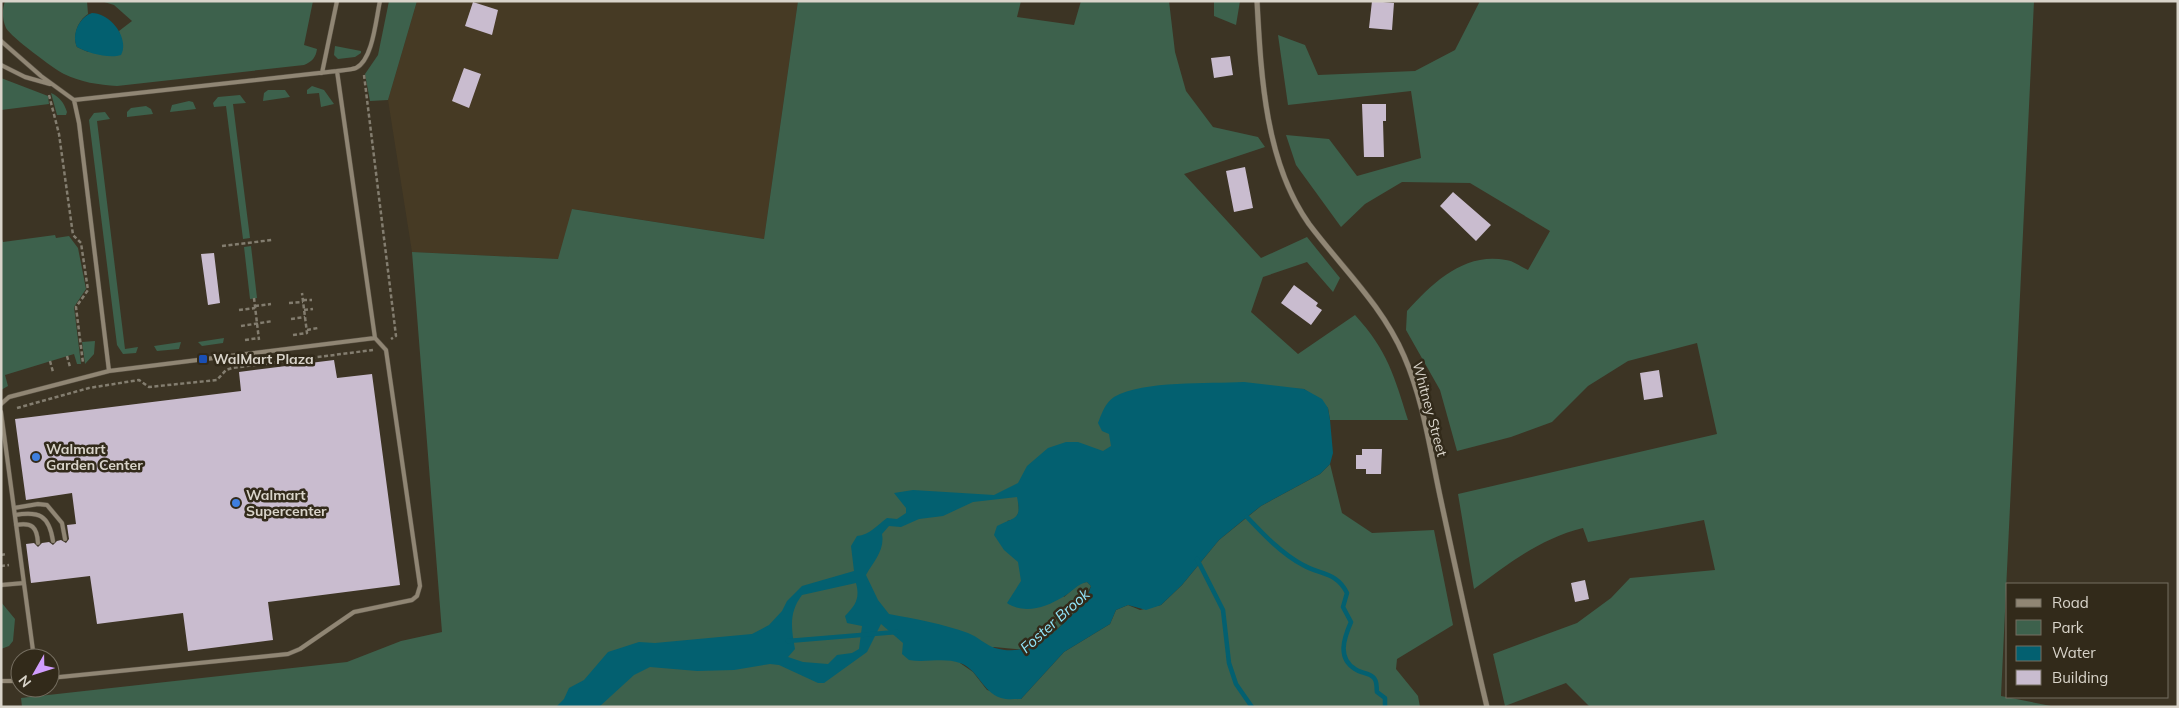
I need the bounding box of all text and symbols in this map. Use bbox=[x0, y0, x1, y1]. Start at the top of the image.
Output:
place label: WalMart Plaza bbox=[213, 350, 314, 368]
marker: WalMart Plaza bbox=[197, 353, 209, 365]
street label: Whitney Street bbox=[1409, 360, 1451, 459]
place label: Walmart Garden Center bbox=[46, 440, 143, 474]
marker: Walmart Garden Center bbox=[30, 451, 42, 463]
place label: Walmart Supercenter bbox=[246, 486, 327, 520]
marker: Walmart Supercenter bbox=[230, 497, 242, 509]
legend bbox=[2006, 583, 2169, 698]
water label: Foster Brook bbox=[1016, 584, 1094, 657]
text: Road bbox=[2052, 593, 2089, 612]
text: Park bbox=[2052, 618, 2084, 637]
text: Water bbox=[2052, 643, 2096, 662]
north arrow bbox=[10, 648, 60, 698]
text: Building bbox=[2052, 668, 2108, 687]
text: N bbox=[15, 671, 35, 691]

